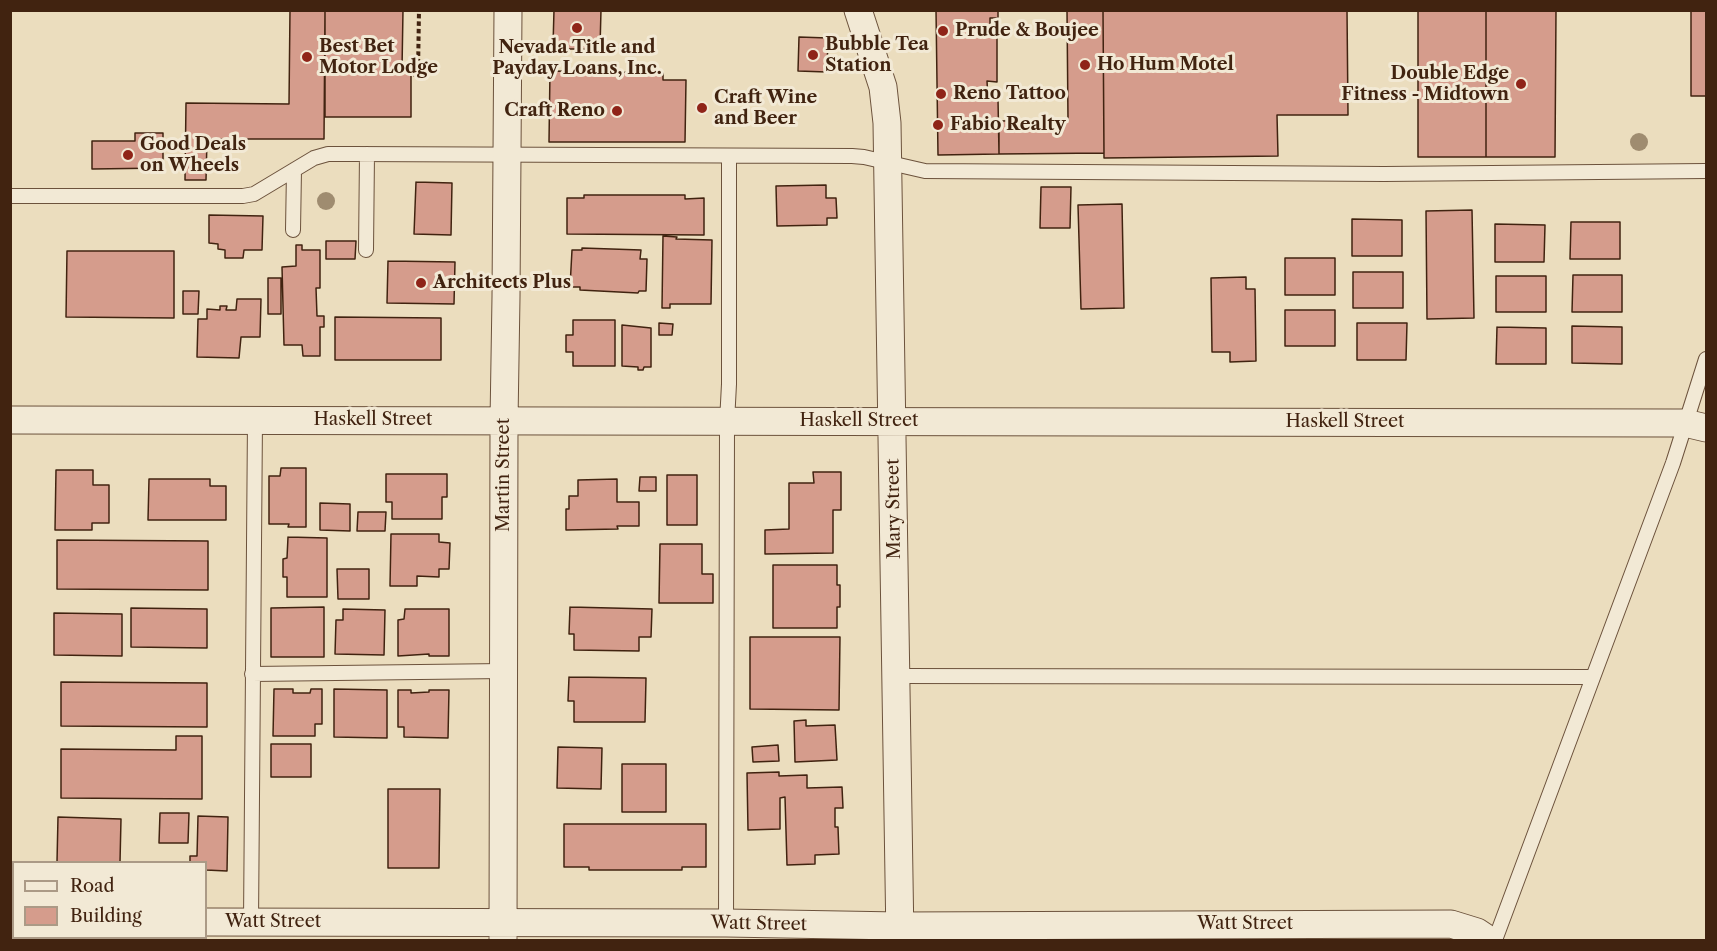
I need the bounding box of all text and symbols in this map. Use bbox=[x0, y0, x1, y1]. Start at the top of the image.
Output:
place label: Prude & Boujee bbox=[955, 20, 1099, 42]
marker: Nevada Title and Payday Loans, Inc. bbox=[570, 21, 584, 35]
marker: Prude & Boujee bbox=[936, 24, 950, 38]
place label: Bubble Tea Station bbox=[825, 34, 929, 76]
place label: Best Bet Motor Lodge bbox=[319, 36, 438, 78]
place label: Nevada Title and Payday Loans, Inc. bbox=[492, 37, 662, 80]
marker: Bubble Tea Station bbox=[806, 48, 820, 62]
marker: Best Bet Motor Lodge bbox=[300, 50, 314, 64]
place label: Ho Hum Motel bbox=[1097, 54, 1234, 76]
marker: Ho Hum Motel bbox=[1078, 58, 1092, 72]
place label: Double Edge Fitness - Midtown bbox=[1341, 63, 1509, 106]
marker: Double Edge Fitness - Midtown bbox=[1514, 77, 1528, 91]
place label: Reno Tattoo bbox=[953, 83, 1066, 105]
place label: Craft Wine and Beer bbox=[714, 87, 817, 130]
marker: Reno Tattoo bbox=[934, 87, 948, 101]
place label: Craft Reno bbox=[504, 100, 605, 122]
marker: Craft Wine and Beer bbox=[695, 101, 709, 115]
marker: Craft Reno bbox=[610, 104, 624, 118]
place label: Fabio Realty bbox=[950, 114, 1066, 136]
marker: Fabio Realty bbox=[931, 118, 945, 132]
place label: Good Deals on Wheels bbox=[140, 134, 246, 176]
marker: Good Deals on Wheels bbox=[121, 148, 135, 162]
place label: Architects Plus bbox=[433, 272, 571, 294]
marker: Architects Plus bbox=[414, 276, 428, 290]
street label: Haskell Street bbox=[314, 409, 432, 431]
street label: Haskell Street bbox=[800, 410, 918, 432]
street label: Haskell Street bbox=[1286, 411, 1404, 433]
street label: Martin Street bbox=[493, 418, 515, 532]
street label: Mary Street bbox=[882, 458, 906, 560]
legend bbox=[12, 861, 207, 939]
text: Road bbox=[70, 875, 115, 897]
text: Building bbox=[70, 905, 142, 927]
street label: Watt Street bbox=[225, 911, 321, 933]
street label: Watt Street bbox=[711, 912, 807, 936]
street label: Watt Street bbox=[1197, 913, 1293, 935]

